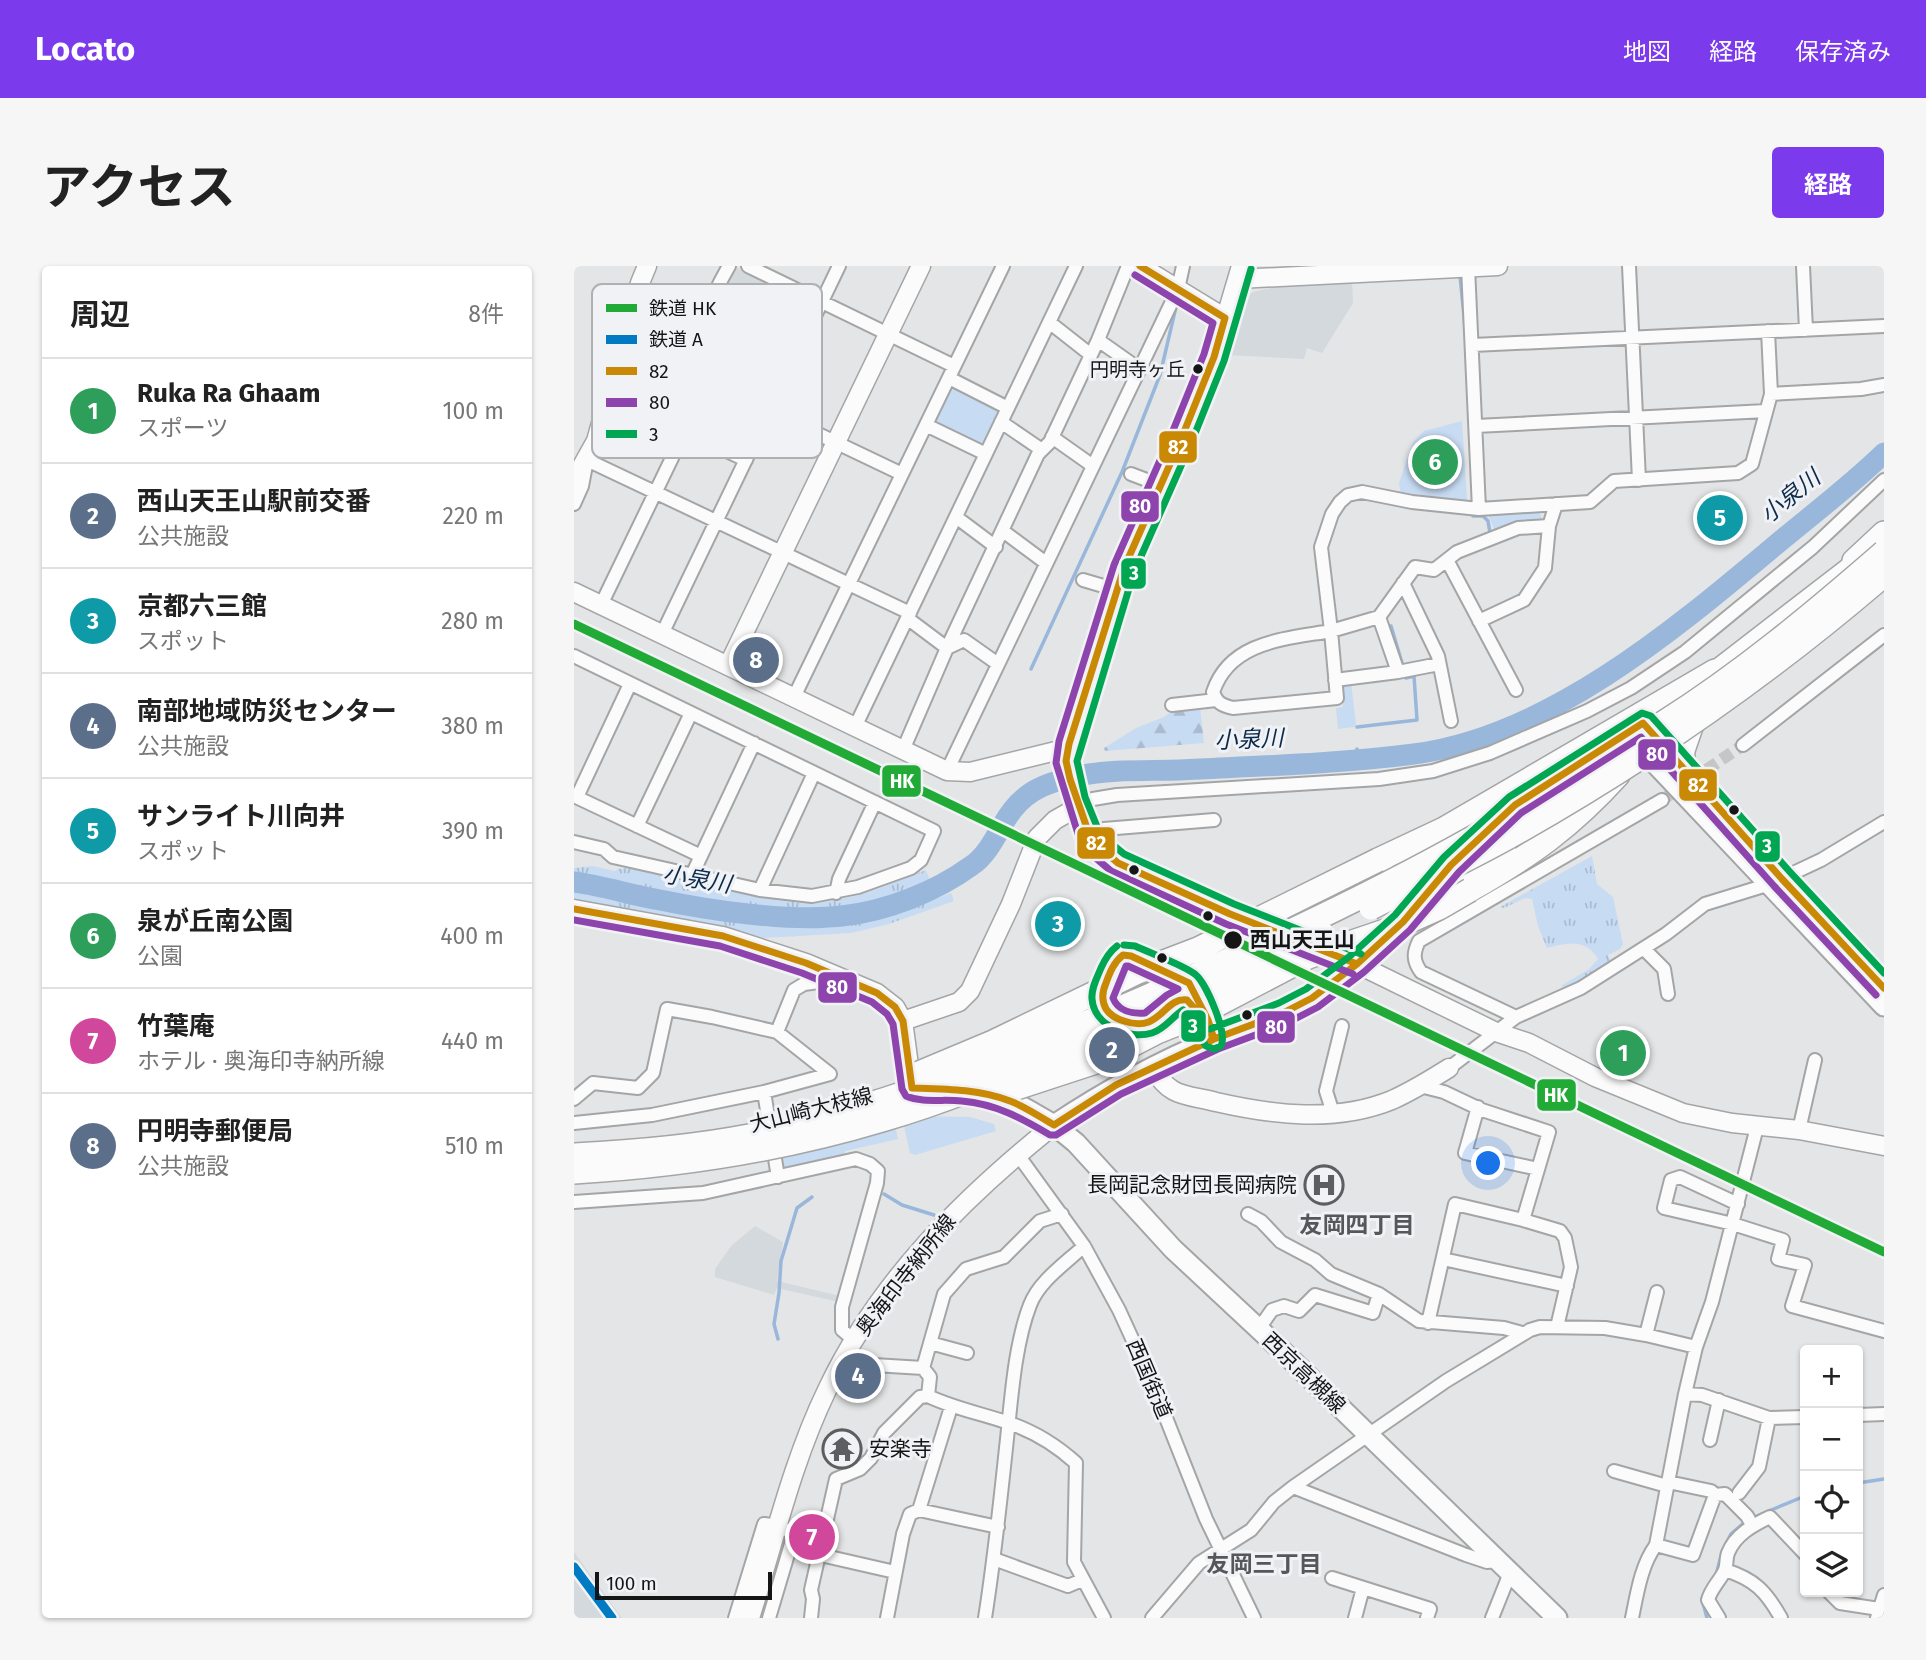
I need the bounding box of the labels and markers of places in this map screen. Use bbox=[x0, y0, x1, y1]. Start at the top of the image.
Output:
place label: 円明寺ヶ丘 bbox=[1090, 358, 1185, 381]
marker: 円明寺ヶ丘 bbox=[1191, 362, 1205, 376]
pin: 6 bbox=[1412, 436, 1458, 488]
pin: 5 bbox=[1697, 492, 1743, 544]
pin: 8 bbox=[733, 634, 779, 686]
unlabelled marker bbox=[1727, 803, 1741, 817]
unlabelled marker bbox=[1127, 863, 1141, 877]
pin: 3 bbox=[1035, 898, 1081, 950]
unlabelled marker bbox=[1201, 909, 1215, 923]
place label: 西山天王山 bbox=[1250, 927, 1355, 953]
marker: 西山天王山 bbox=[1222, 929, 1244, 951]
unlabelled marker bbox=[1155, 951, 1169, 965]
unlabelled marker bbox=[1240, 1008, 1254, 1022]
pin: 2 bbox=[1089, 1024, 1135, 1076]
pin: 1 bbox=[1600, 1027, 1646, 1079]
hospital icon: 長岡記念財団長岡病院 bbox=[1303, 1164, 1345, 1206]
place label: 長岡記念財団長岡病院 bbox=[1087, 1172, 1297, 1198]
pin: 4 bbox=[835, 1350, 881, 1402]
temple icon: 安楽寺 bbox=[821, 1428, 863, 1470]
place label: 安楽寺 bbox=[869, 1436, 932, 1462]
pin: 7 bbox=[789, 1511, 835, 1563]

